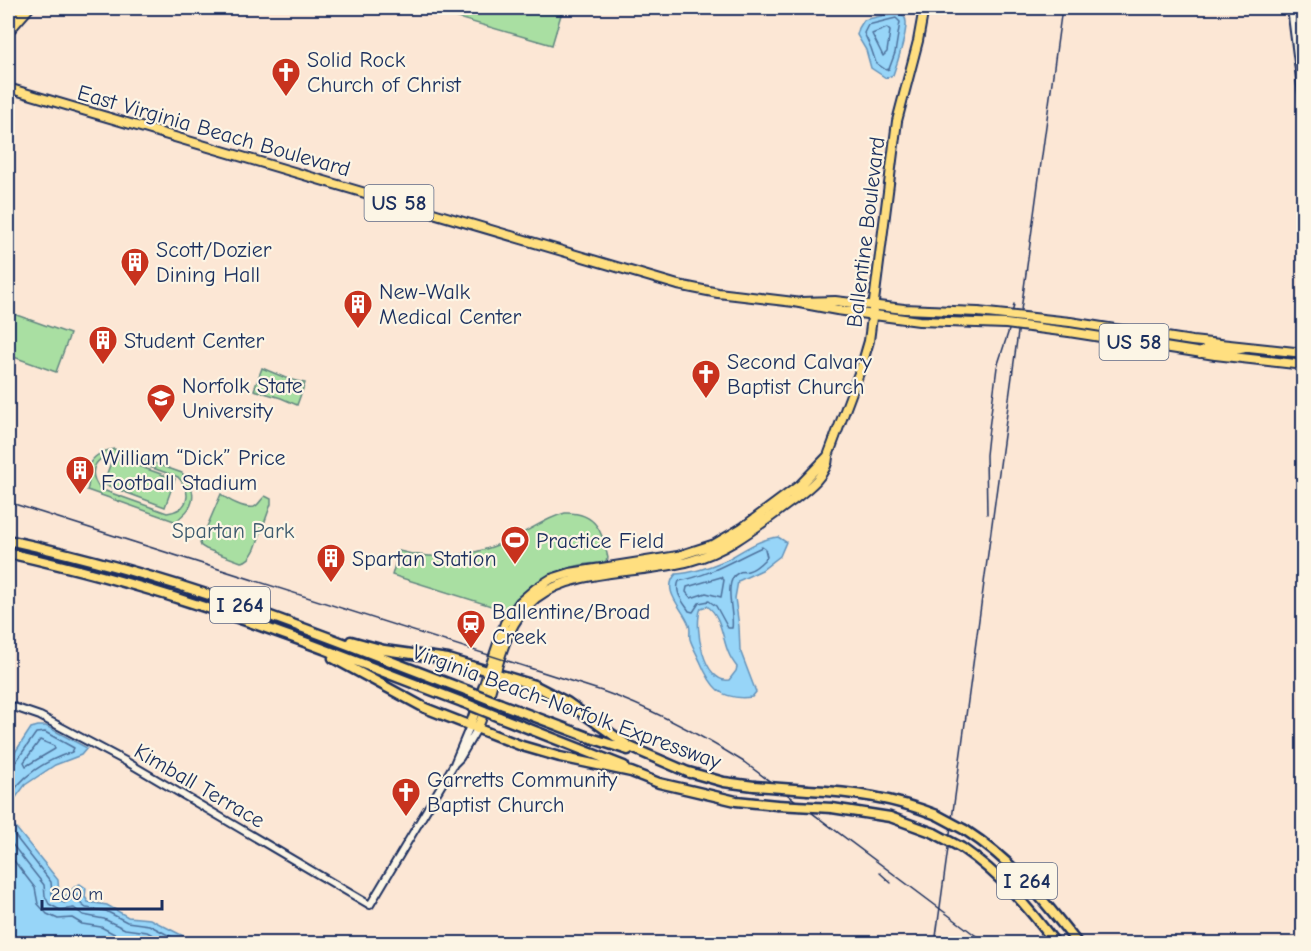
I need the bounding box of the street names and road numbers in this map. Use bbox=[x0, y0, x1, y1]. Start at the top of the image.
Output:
street label: East Virginia Beach Boulevard bbox=[74, 79, 353, 182]
street label: Ballentine Boulevard bbox=[841, 135, 891, 329]
road number: US 58 bbox=[364, 185, 434, 221]
road number: US 58 bbox=[1100, 324, 1168, 360]
road number: I 264 bbox=[210, 587, 270, 623]
street label: Virginia Beach-Norfolk Expressway bbox=[409, 639, 725, 775]
street label: Kimball Terrace bbox=[130, 738, 269, 834]
road number: I 264 bbox=[997, 863, 1057, 899]

